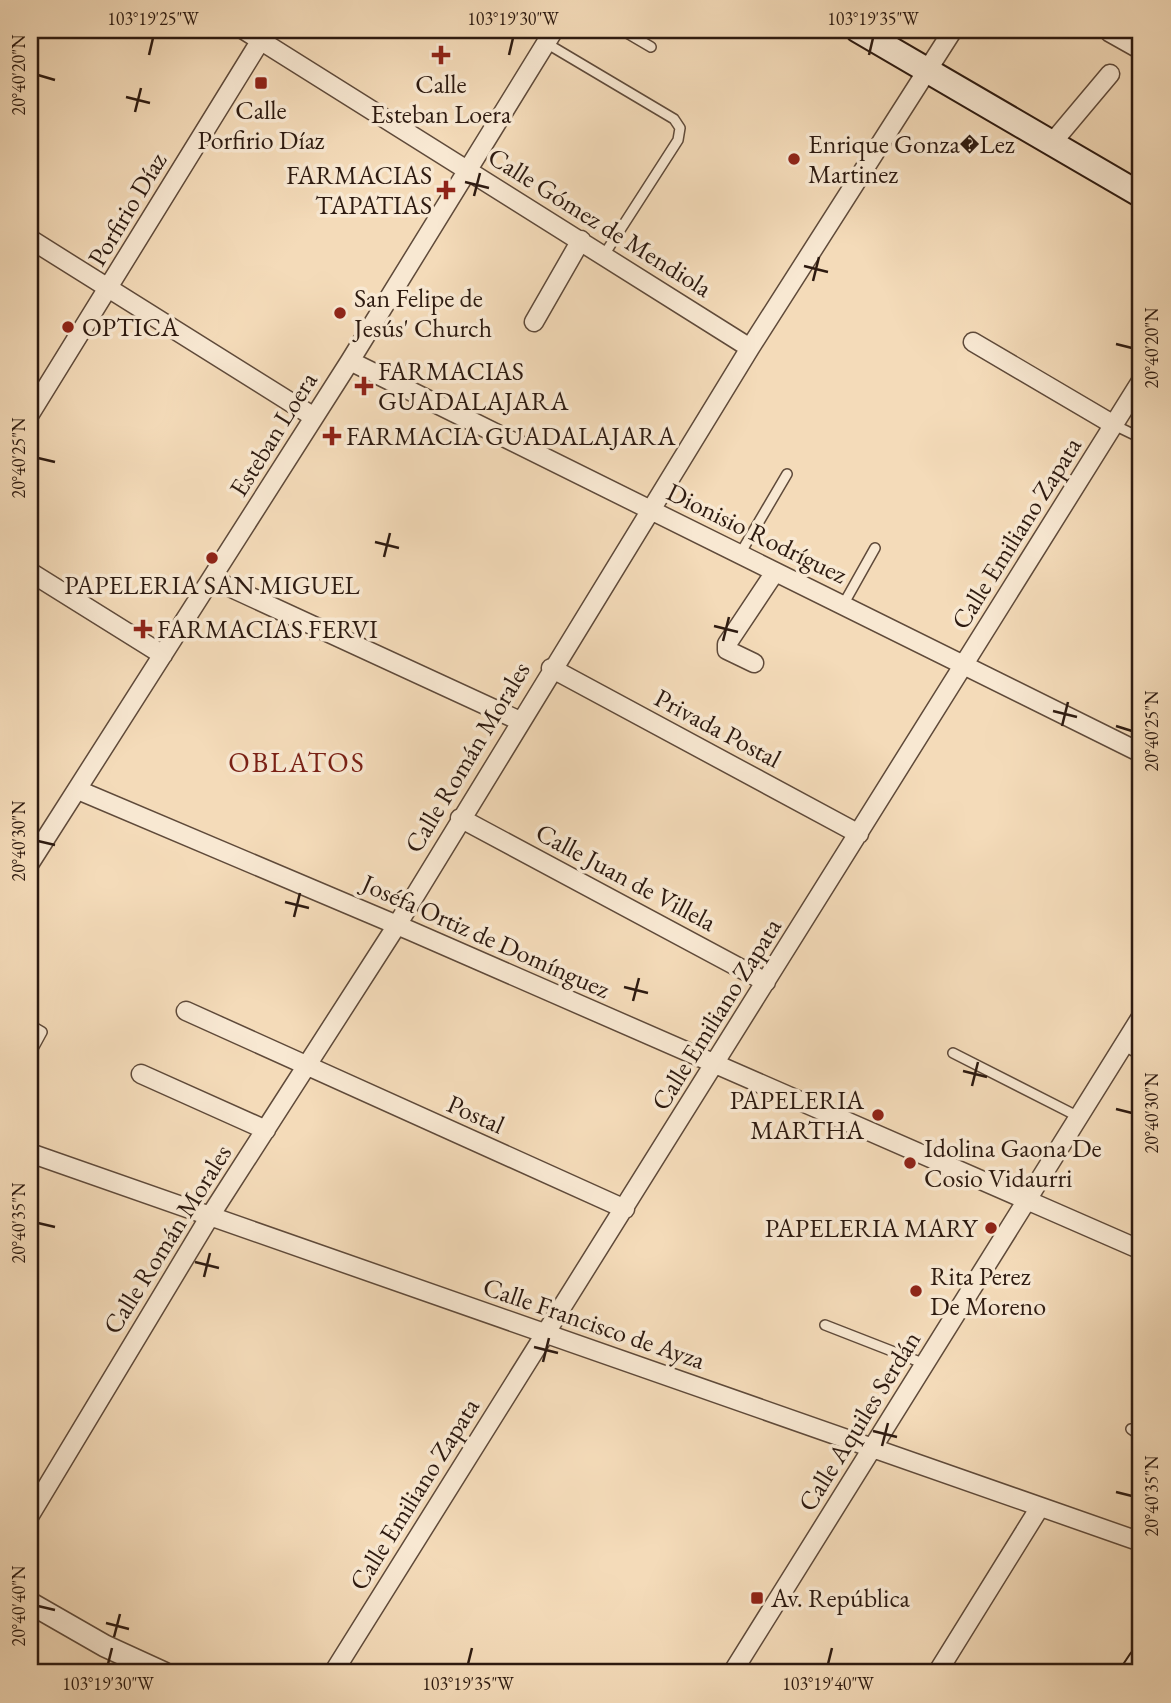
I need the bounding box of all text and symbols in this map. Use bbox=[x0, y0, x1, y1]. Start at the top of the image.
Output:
text: 103°19'25"W bbox=[107, 7, 199, 30]
text: 103°19'30"W bbox=[467, 7, 559, 30]
text: 103°19'35"W bbox=[827, 7, 919, 30]
text: 20°40'20"N bbox=[7, 34, 30, 115]
marker: Calle Esteban Loera bbox=[431, 45, 451, 65]
place label: Calle Esteban Loera bbox=[371, 67, 512, 131]
marker: Calle Porfirio Díaz bbox=[253, 75, 269, 91]
place label: Calle Porfirio Díaz bbox=[198, 93, 325, 157]
place label: Enrique Gonza�Lez Martinez bbox=[808, 127, 1015, 191]
street label: Calle Gómez de Mendiola bbox=[482, 139, 719, 305]
street label: Porfirio Díaz bbox=[80, 146, 174, 272]
marker: Enrique Gonza�Lez Martinez bbox=[786, 151, 802, 167]
place label: FARMACIAS TAPATIAS bbox=[286, 158, 432, 222]
marker: FARMACIAS TAPATIAS bbox=[438, 182, 454, 198]
place label: San Felipe de Jesús' Church bbox=[352, 281, 492, 345]
marker: San Felipe de Jesús' Church bbox=[332, 305, 348, 321]
text: 20°40'20"N bbox=[1140, 307, 1163, 388]
place label: OPTICA bbox=[82, 310, 180, 344]
marker: OPTICA bbox=[60, 319, 76, 335]
place label: FARMACIAS GUADALAJARA bbox=[378, 354, 570, 418]
street label: Esteban Loera bbox=[221, 365, 325, 503]
marker: FARMACIAS GUADALAJARA bbox=[356, 378, 372, 394]
text: 20°40'25"N bbox=[7, 417, 30, 498]
place label: FARMACIA GUADALAJARA bbox=[346, 419, 677, 453]
marker: FARMACIA GUADALAJARA bbox=[324, 428, 340, 444]
street label: Calle Emiliano Zapata bbox=[943, 430, 1089, 636]
street label: Dionisio Rodríguez bbox=[661, 475, 853, 591]
marker: PAPELERIA SAN MIGUEL bbox=[204, 550, 220, 566]
place label: PAPELERIA SAN MIGUEL bbox=[64, 568, 360, 602]
place label: FARMACIAS FERVI bbox=[157, 612, 378, 646]
marker: FARMACIAS FERVI bbox=[135, 621, 151, 637]
street label: Calle Román Morales bbox=[396, 655, 538, 859]
street label: Privada Postal bbox=[649, 680, 787, 776]
text: 20°40'25"N bbox=[1140, 690, 1163, 771]
district label: OBLATOS bbox=[228, 744, 366, 780]
text: 20°40'30"N bbox=[7, 800, 30, 881]
street label: Calle Juan de Villela bbox=[530, 815, 723, 939]
street label: Joséfa Ortiz de Domínguez bbox=[355, 865, 615, 1006]
street label: Calle Emiliano Zapata bbox=[643, 911, 789, 1117]
text: 20°40'30"N bbox=[1140, 1072, 1163, 1153]
place label: PAPELERIA MARTHA bbox=[730, 1083, 865, 1147]
street label: Postal bbox=[442, 1086, 510, 1142]
marker: PAPELERIA MARTHA bbox=[870, 1107, 886, 1123]
place label: Idolina Gaona De Cosio Vidaurri bbox=[924, 1131, 1102, 1195]
street label: Calle Román Morales bbox=[95, 1138, 239, 1340]
marker: Idolina Gaona De Cosio Vidaurri bbox=[902, 1155, 918, 1171]
text: 20°40'35"N bbox=[7, 1182, 30, 1263]
place label: PAPELERIA MARY bbox=[765, 1211, 979, 1245]
marker: PAPELERIA MARY bbox=[983, 1220, 999, 1236]
place label: Rita Perez De Moreno bbox=[930, 1259, 1046, 1323]
street label: Calle Francisco de Ayza bbox=[479, 1269, 710, 1377]
marker: Rita Perez De Moreno bbox=[908, 1283, 924, 1299]
street label: Calle Aquiles Serdán bbox=[790, 1324, 928, 1518]
street label: Calle Emiliano Zapata bbox=[341, 1391, 487, 1597]
text: 20°40'35"N bbox=[1140, 1455, 1163, 1536]
text: 20°40'40"N bbox=[7, 1565, 30, 1646]
place label: Av. República bbox=[770, 1581, 911, 1615]
marker: Av. República bbox=[749, 1590, 765, 1606]
text: 103°19'30"W bbox=[62, 1672, 154, 1695]
text: 103°19'35"W bbox=[422, 1672, 514, 1695]
text: 103°19'40"W bbox=[782, 1672, 874, 1695]

